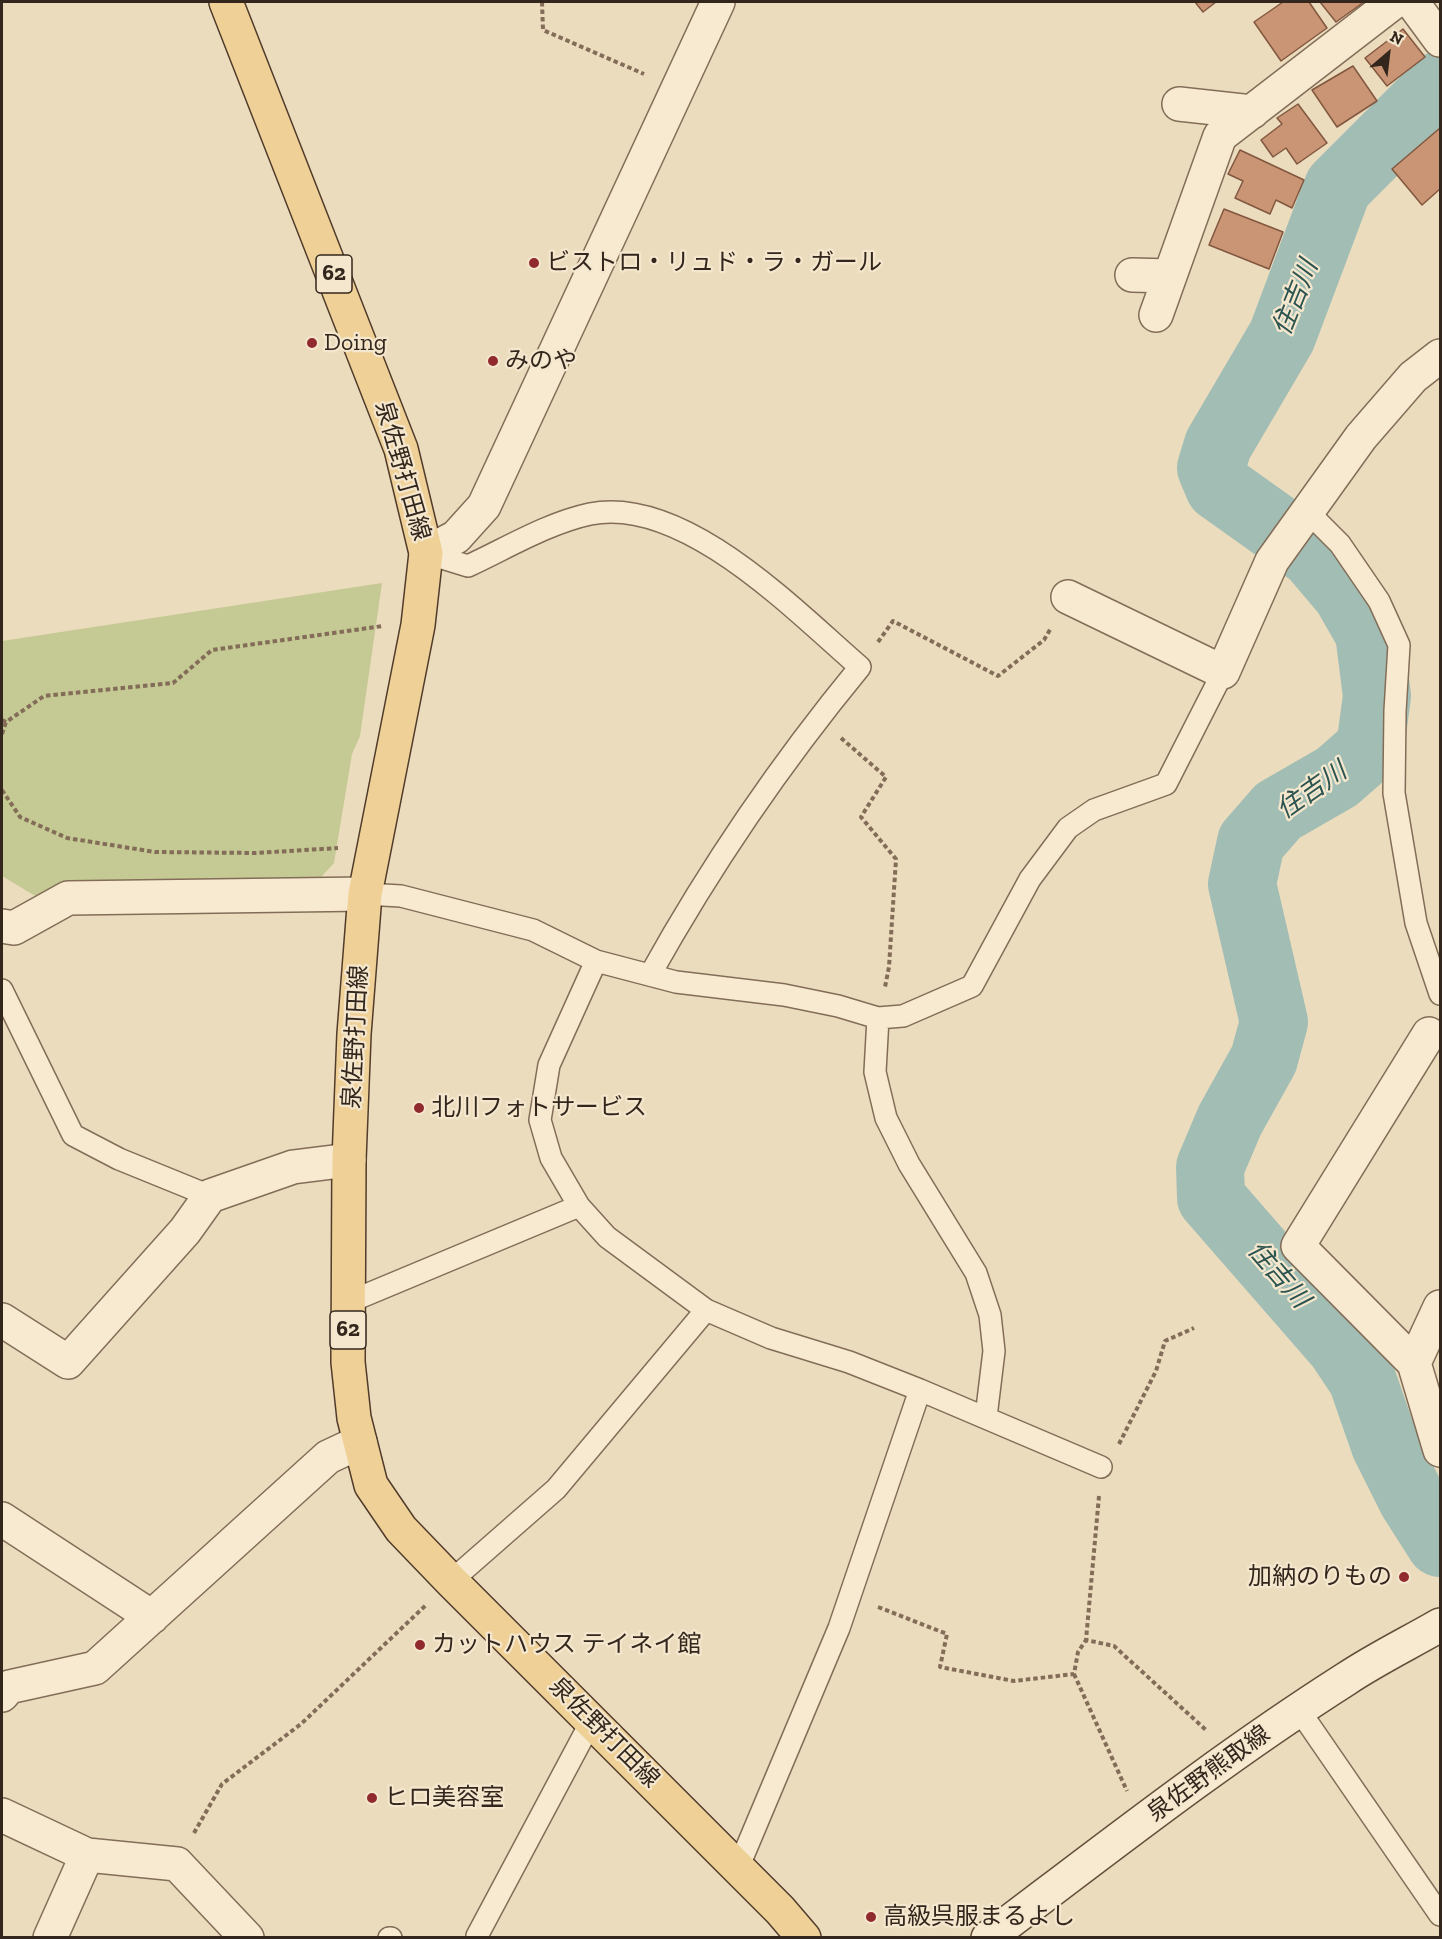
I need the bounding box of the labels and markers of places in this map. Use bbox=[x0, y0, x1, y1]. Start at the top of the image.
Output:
place label: ビストロ・リュド・ラ・ガール bbox=[546, 249, 882, 277]
marker: ビストロ・リュド・ラ・ガール bbox=[527, 256, 541, 270]
place label: Doing bbox=[324, 329, 387, 357]
marker: Doing bbox=[305, 336, 319, 350]
place label: みのや bbox=[505, 347, 577, 375]
marker: みのや bbox=[486, 354, 500, 368]
place label: 北川フォトサービス bbox=[431, 1094, 647, 1122]
marker: 北川フォトサービス bbox=[412, 1101, 426, 1115]
place label: 加納のりもの bbox=[1248, 1563, 1392, 1591]
marker: 加納のりもの bbox=[1397, 1570, 1411, 1584]
place label: カットハウス テイネイ館 bbox=[432, 1631, 701, 1659]
marker: カットハウス テイネイ館 bbox=[413, 1638, 427, 1652]
place label: ヒロ美容室 bbox=[384, 1784, 504, 1812]
marker: ヒロ美容室 bbox=[365, 1791, 379, 1805]
place label: 高級呉服まるよし bbox=[883, 1903, 1075, 1931]
marker: 高級呉服まるよし bbox=[864, 1910, 878, 1924]

